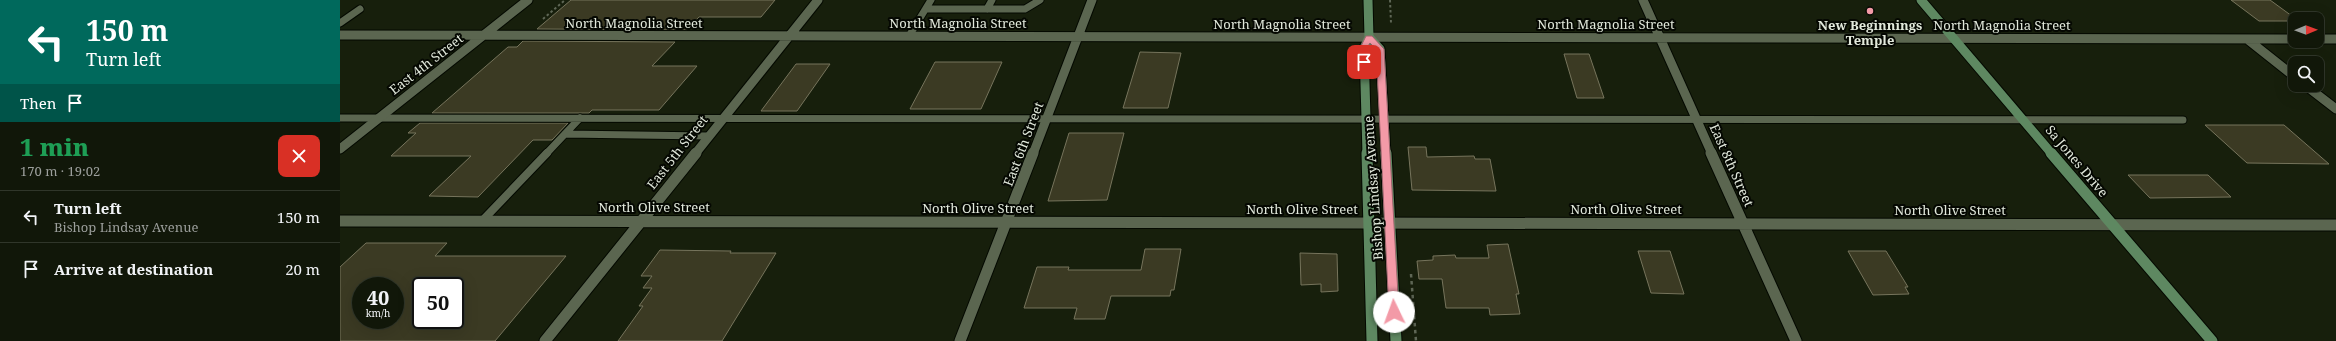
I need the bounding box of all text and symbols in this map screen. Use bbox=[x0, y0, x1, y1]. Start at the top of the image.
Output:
marker: New Beginnings Temple bbox=[1865, 6, 1875, 16]
text: 150 m bbox=[86, 11, 168, 49]
north arrow bbox=[2288, 12, 2324, 48]
map controls bbox=[2288, 12, 2324, 92]
street label: North Magnolia Street bbox=[565, 14, 703, 32]
street label: North Magnolia Street bbox=[889, 14, 1027, 32]
street label: North Magnolia Street bbox=[1213, 15, 1351, 33]
street label: North Magnolia Street bbox=[1537, 15, 1675, 33]
icon: left bbox=[20, 16, 72, 68]
place label: New Beginnings Temple bbox=[1818, 16, 1922, 49]
street label: North Magnolia Street bbox=[1933, 16, 2071, 34]
street label: East 4th Street bbox=[385, 29, 467, 98]
pin bbox=[1347, 45, 1381, 79]
text: Turn left bbox=[86, 47, 161, 71]
icon: arrive bbox=[1353, 51, 1375, 73]
button: search bbox=[2288, 56, 2324, 92]
icon: arrive bbox=[64, 92, 86, 114]
text: Then bbox=[20, 93, 56, 113]
street label: East 6th Street bbox=[999, 99, 1047, 189]
street label: East 5th Street bbox=[643, 111, 712, 193]
street label: Bishop Lindsay Avenue bbox=[1359, 115, 1387, 261]
street label: East 8th Street bbox=[1706, 121, 1758, 210]
street label: Sa Jones Drive bbox=[2042, 121, 2112, 201]
text: 1 min bbox=[20, 130, 89, 163]
button: close bbox=[278, 135, 320, 177]
text: 170 m · 19:02 bbox=[20, 162, 100, 180]
text: Turn left bbox=[54, 198, 122, 218]
street label: North Olive Street bbox=[598, 198, 710, 216]
street label: North Olive Street bbox=[922, 199, 1034, 217]
street label: North Olive Street bbox=[1246, 200, 1358, 218]
street label: North Olive Street bbox=[1570, 200, 1682, 218]
street label: North Olive Street bbox=[1894, 201, 2006, 219]
icon: left bbox=[20, 206, 42, 228]
text: 150 m bbox=[277, 207, 320, 227]
text: Bishop Lindsay Avenue bbox=[54, 218, 198, 236]
icon: arrive bbox=[20, 258, 42, 280]
text: Arrive at destination bbox=[54, 259, 213, 279]
text: 20 m bbox=[285, 259, 320, 279]
speed limit sign: 50 bbox=[412, 277, 464, 329]
text: 40 bbox=[367, 284, 389, 311]
position arrow bbox=[1373, 291, 1415, 333]
text: km/h bbox=[366, 306, 390, 320]

